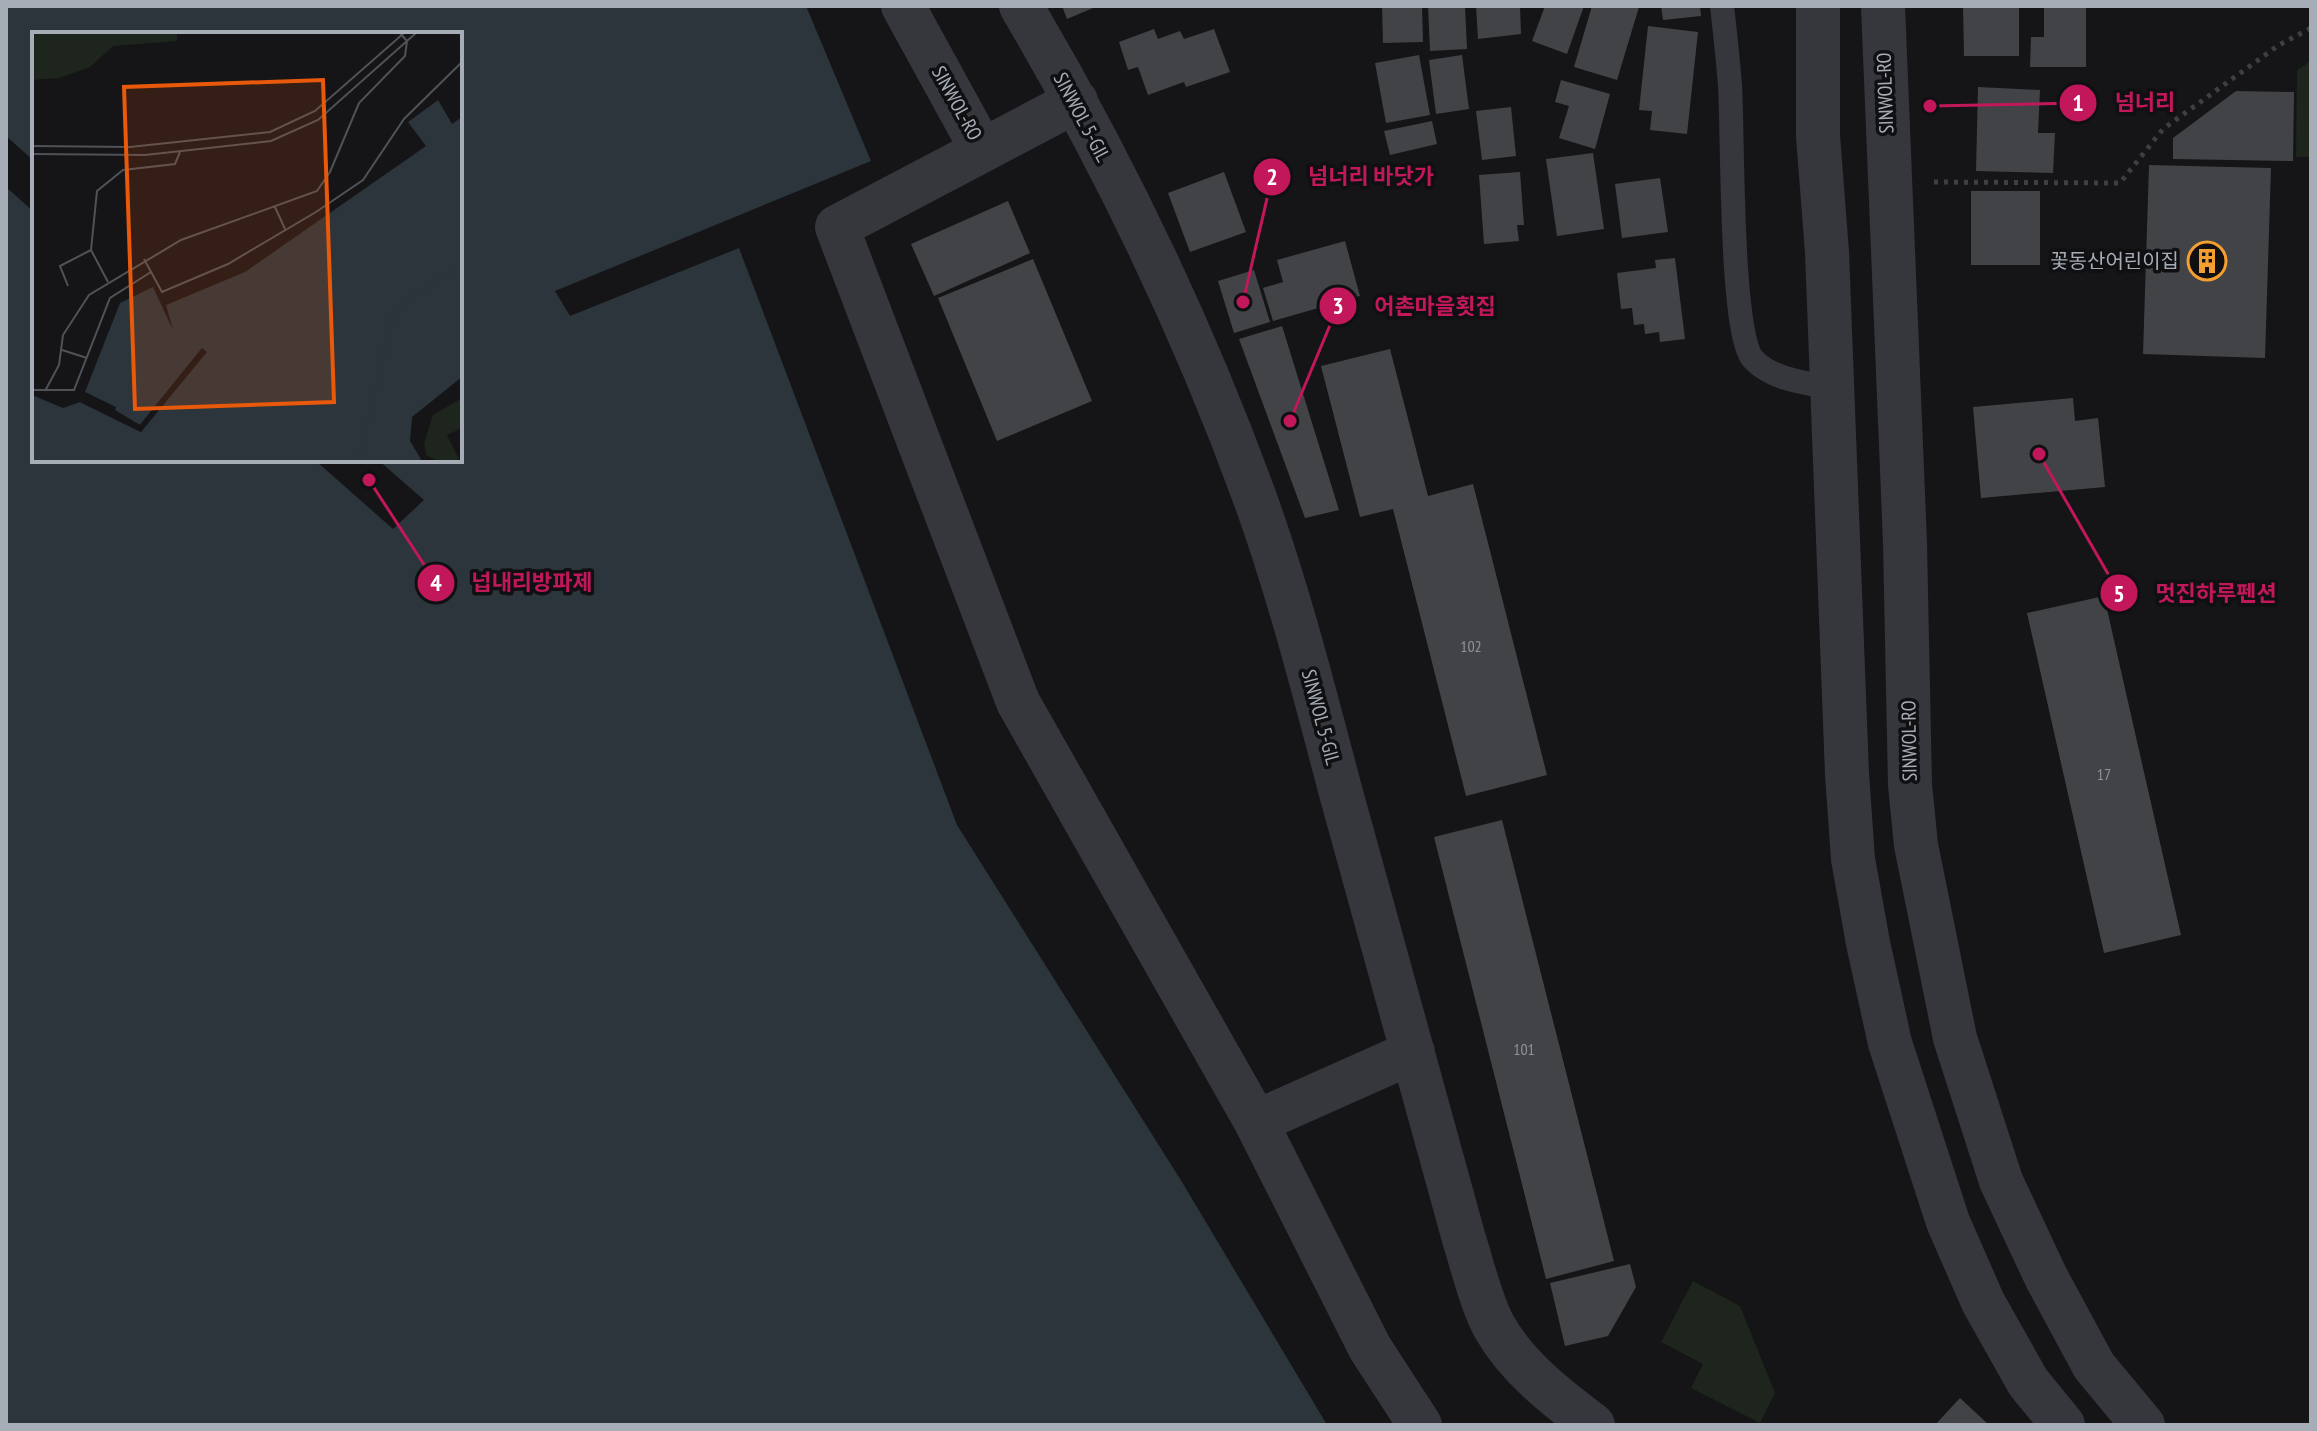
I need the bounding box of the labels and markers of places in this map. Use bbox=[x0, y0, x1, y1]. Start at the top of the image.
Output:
callout: 넘너리 bbox=[2058, 80, 2191, 126]
callout: 넘너리 바닷가 bbox=[1252, 154, 1450, 200]
building icon: 꽃동산어린이집 bbox=[2186, 240, 2228, 282]
place label: 꽃동산어린이집 bbox=[2050, 248, 2179, 274]
callout: 어촌마을횟집 bbox=[1318, 283, 1511, 329]
callout: 넙내리방파제 bbox=[416, 560, 609, 606]
callout: 멋진하루펜션 bbox=[2099, 570, 2293, 616]

